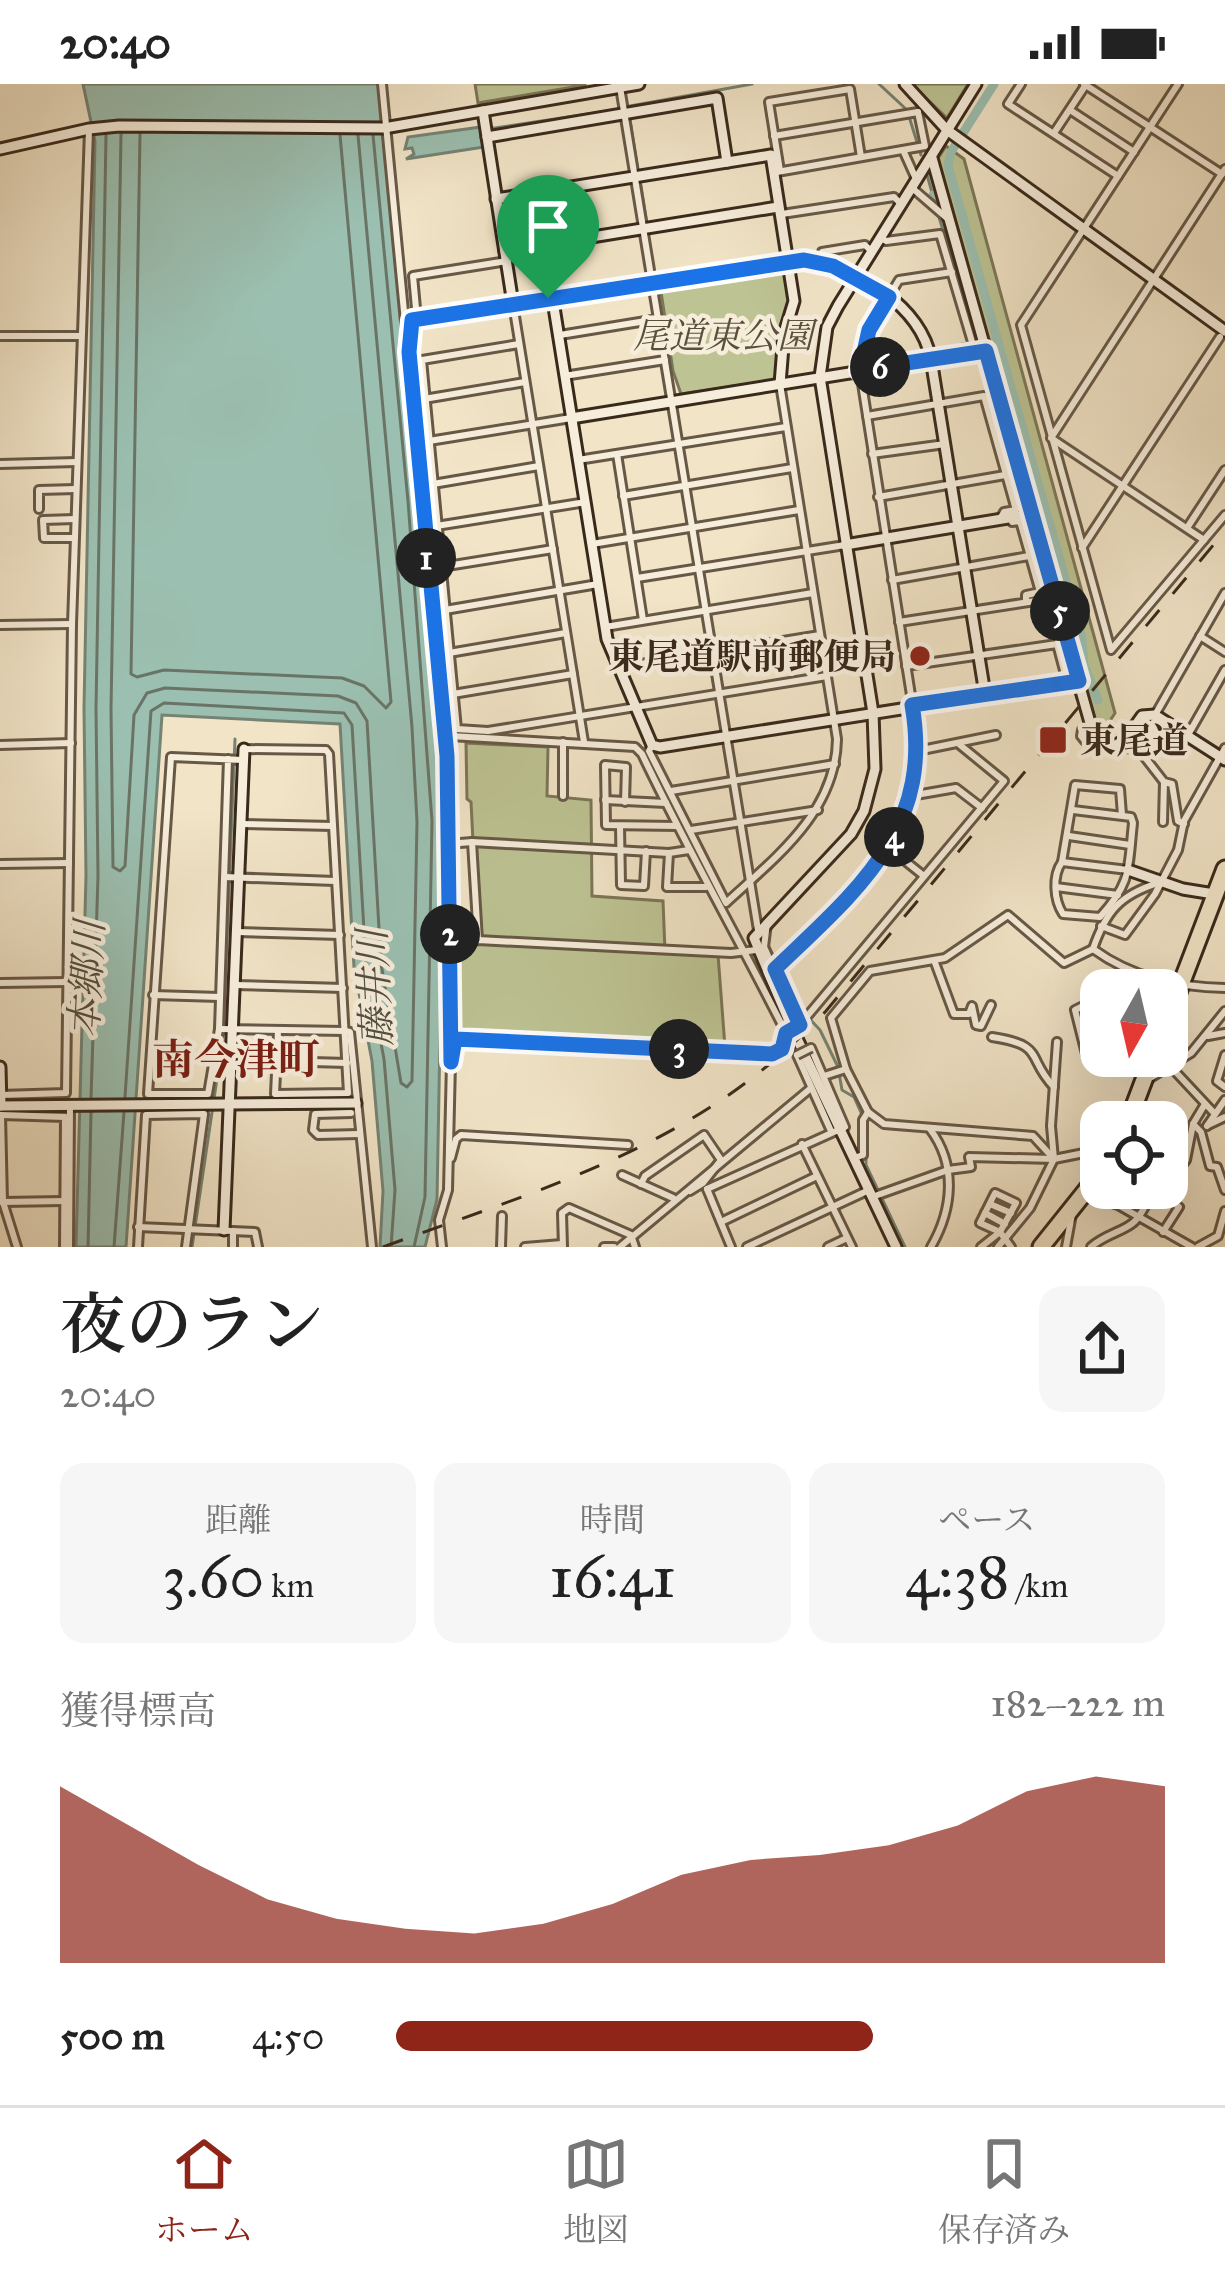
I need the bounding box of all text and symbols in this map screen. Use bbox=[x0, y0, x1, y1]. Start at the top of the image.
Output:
text: 20:40 bbox=[60, 15, 171, 70]
pin bbox=[497, 175, 599, 298]
icon: arrive bbox=[515, 193, 581, 259]
park label: 尾道東公園 bbox=[633, 314, 818, 358]
pin: 6 bbox=[850, 337, 910, 397]
text: 6 bbox=[872, 347, 888, 387]
pin: 1 bbox=[396, 528, 456, 588]
text: 1 bbox=[419, 538, 433, 578]
pin: 5 bbox=[1030, 581, 1090, 641]
text: 5 bbox=[1052, 591, 1068, 631]
place label: 東尾道駅前郵便局 bbox=[608, 635, 896, 679]
marker: 東尾道駅前郵便局 bbox=[907, 643, 933, 669]
place label: 東尾道 bbox=[1080, 719, 1188, 763]
marker: 東尾道 bbox=[1037, 724, 1069, 756]
pin: 4 bbox=[864, 807, 924, 867]
text: 4 bbox=[885, 817, 903, 857]
pin: 2 bbox=[420, 904, 480, 964]
text: 2 bbox=[442, 914, 458, 954]
water label: 本郷川 bbox=[60, 915, 114, 1039]
water label: 藤井川 bbox=[348, 924, 402, 1048]
north arrow bbox=[1080, 969, 1188, 1077]
map controls bbox=[1080, 969, 1188, 1209]
pin: 3 bbox=[649, 1019, 709, 1079]
text: 3 bbox=[672, 1029, 686, 1069]
district label: 南今津町 bbox=[152, 1034, 320, 1086]
button: locate bbox=[1080, 1101, 1188, 1209]
text: 夜のラン bbox=[60, 1284, 324, 1365]
button: share bbox=[1039, 1286, 1165, 1412]
text: 20:40 bbox=[60, 1370, 156, 1418]
text: 距離 bbox=[205, 1500, 271, 1540]
text: 時間 bbox=[579, 1500, 645, 1540]
text: ペース bbox=[938, 1500, 1036, 1540]
text: 3.60 bbox=[162, 1540, 264, 1613]
text: 16:41 bbox=[549, 1540, 676, 1613]
text: 4:38 bbox=[905, 1540, 1010, 1613]
text: km bbox=[264, 1566, 314, 1606]
text: /km bbox=[1010, 1566, 1069, 1606]
text: 182–222 m bbox=[991, 1679, 1165, 1727]
text: 獲得標高 bbox=[60, 1687, 216, 1735]
text: 500 m bbox=[60, 2012, 165, 2060]
text: 4:50 bbox=[252, 2012, 324, 2060]
tab: ホーム bbox=[155, 2131, 254, 2250]
tab: 地図 bbox=[563, 2131, 629, 2250]
tab: 保存済み bbox=[938, 2131, 1070, 2250]

